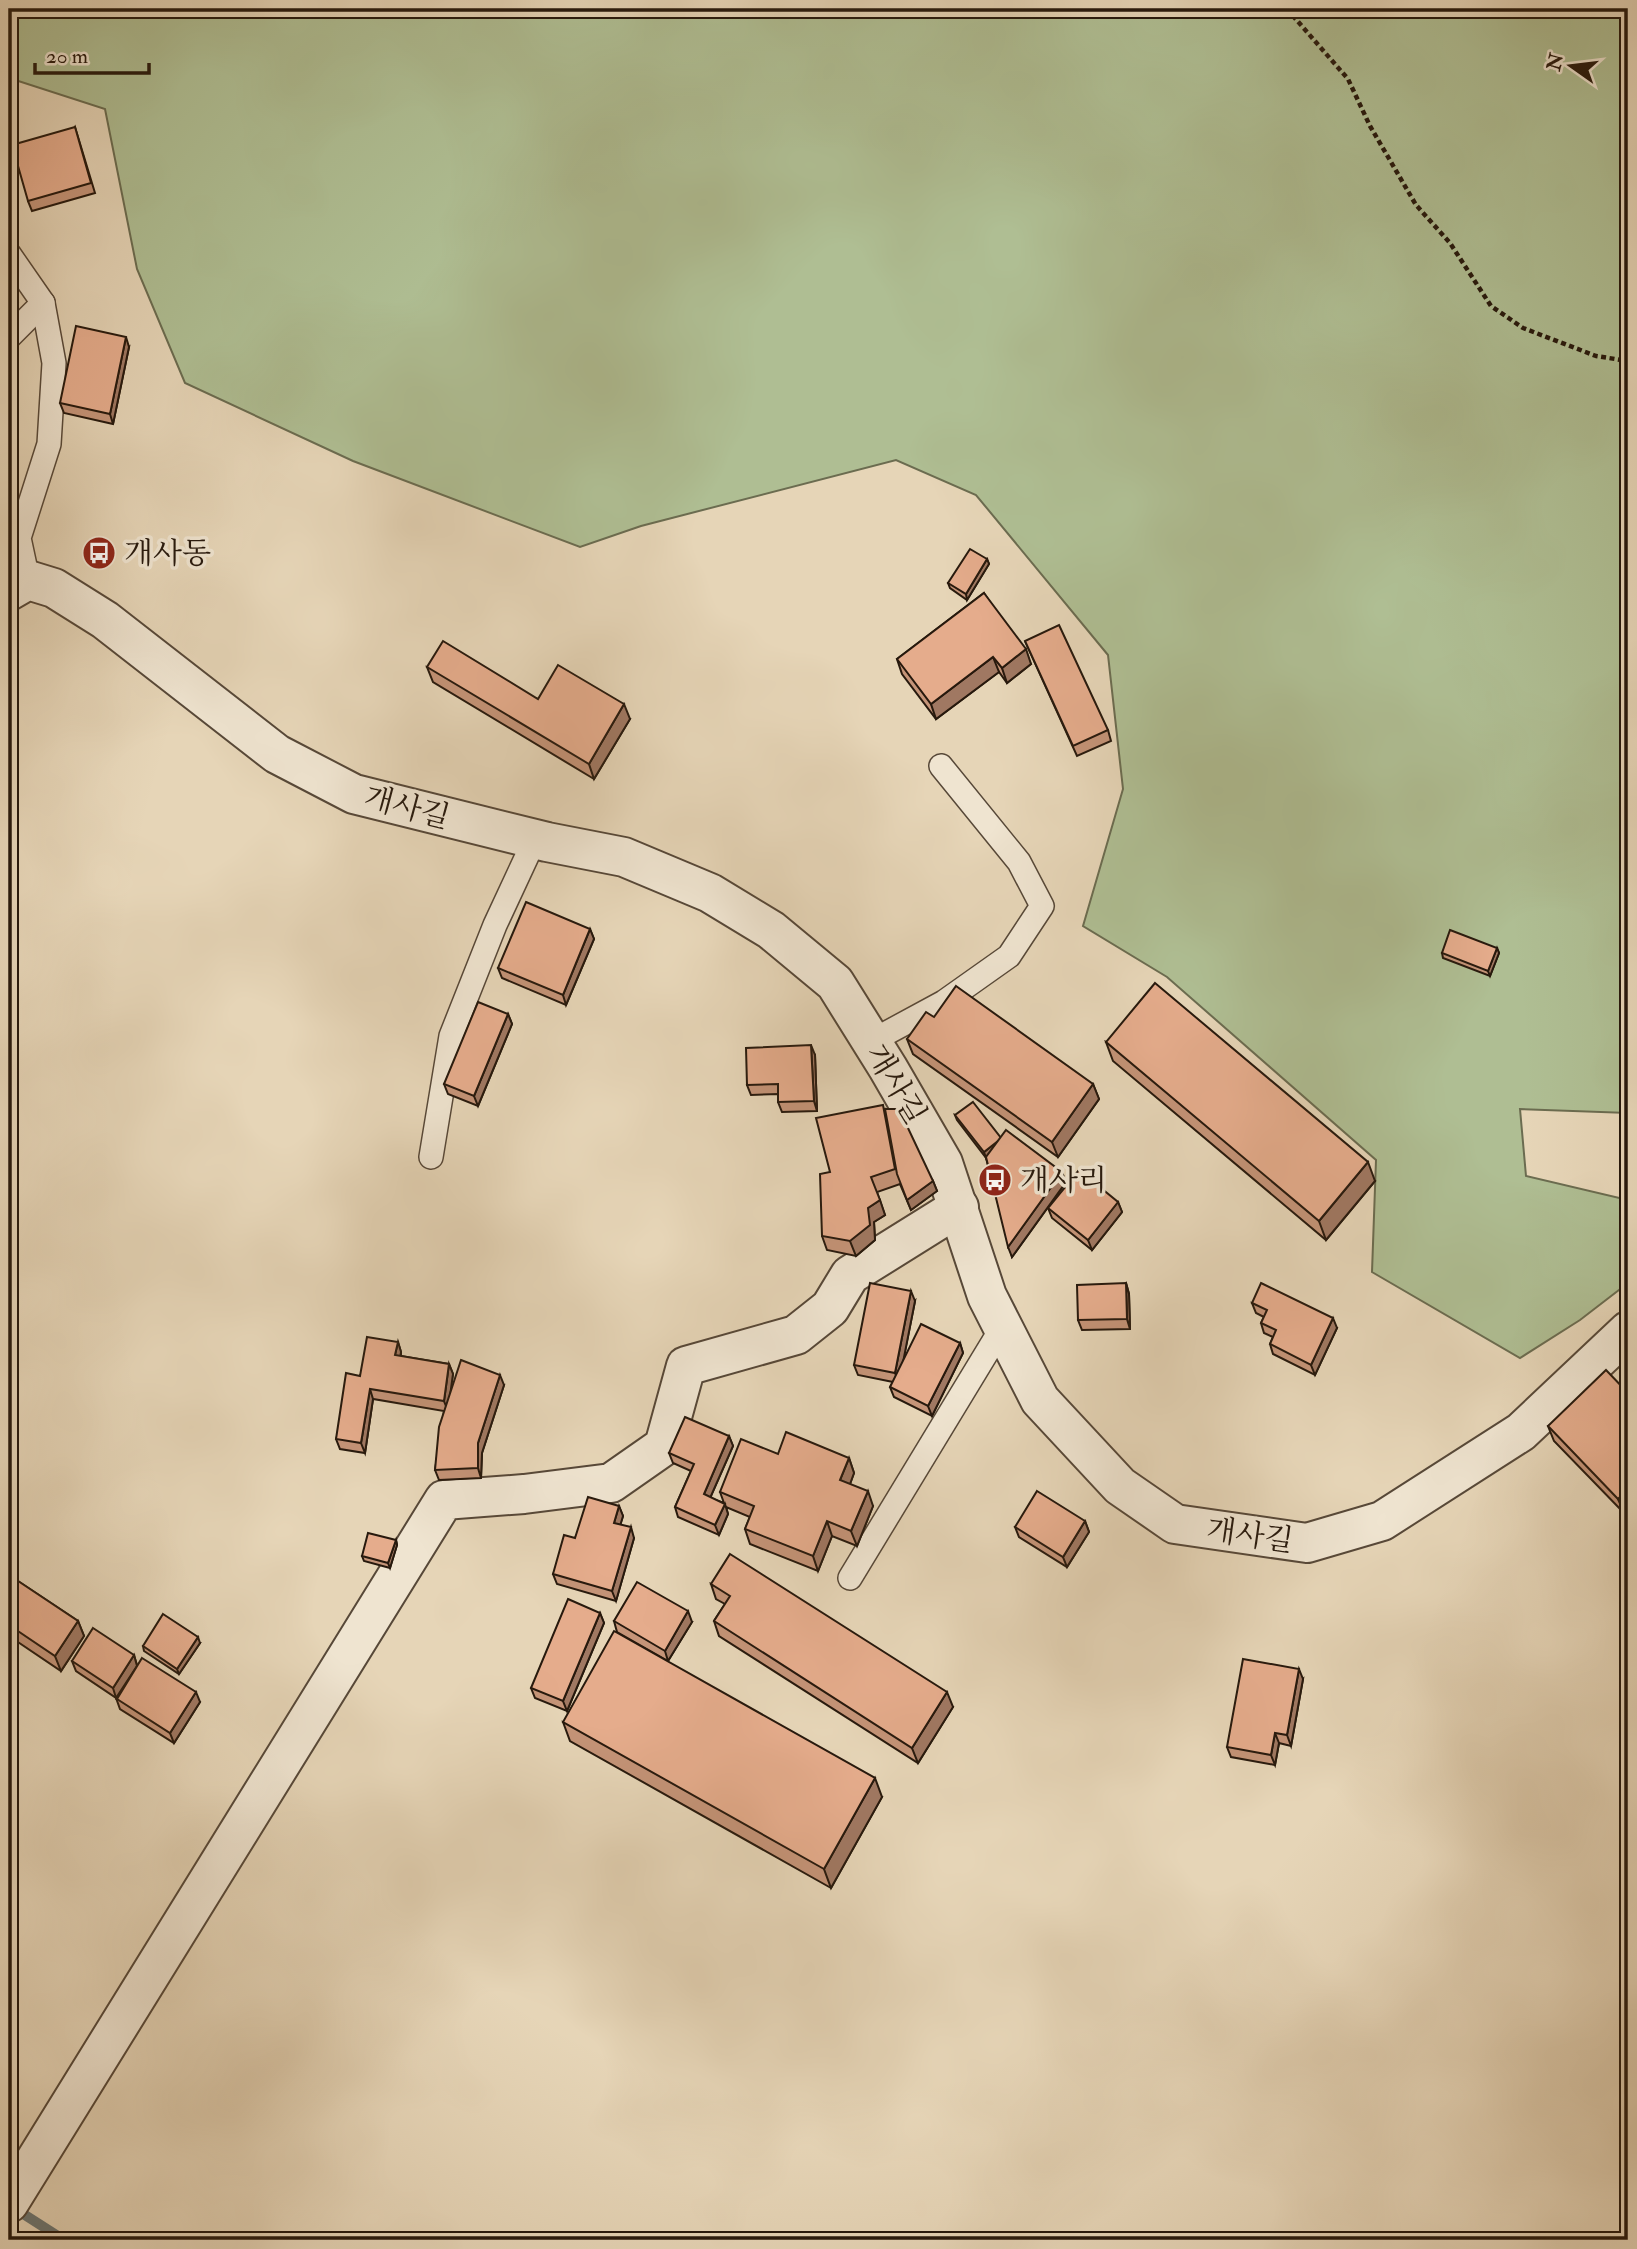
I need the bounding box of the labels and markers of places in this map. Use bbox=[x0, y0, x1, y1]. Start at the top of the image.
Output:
bus stop icon: 개사동 bbox=[80, 534, 118, 572]
place label: 개사동 bbox=[124, 535, 211, 572]
bus stop icon: 개사리 bbox=[976, 1161, 1014, 1199]
place label: 개사리 bbox=[1020, 1162, 1107, 1199]

